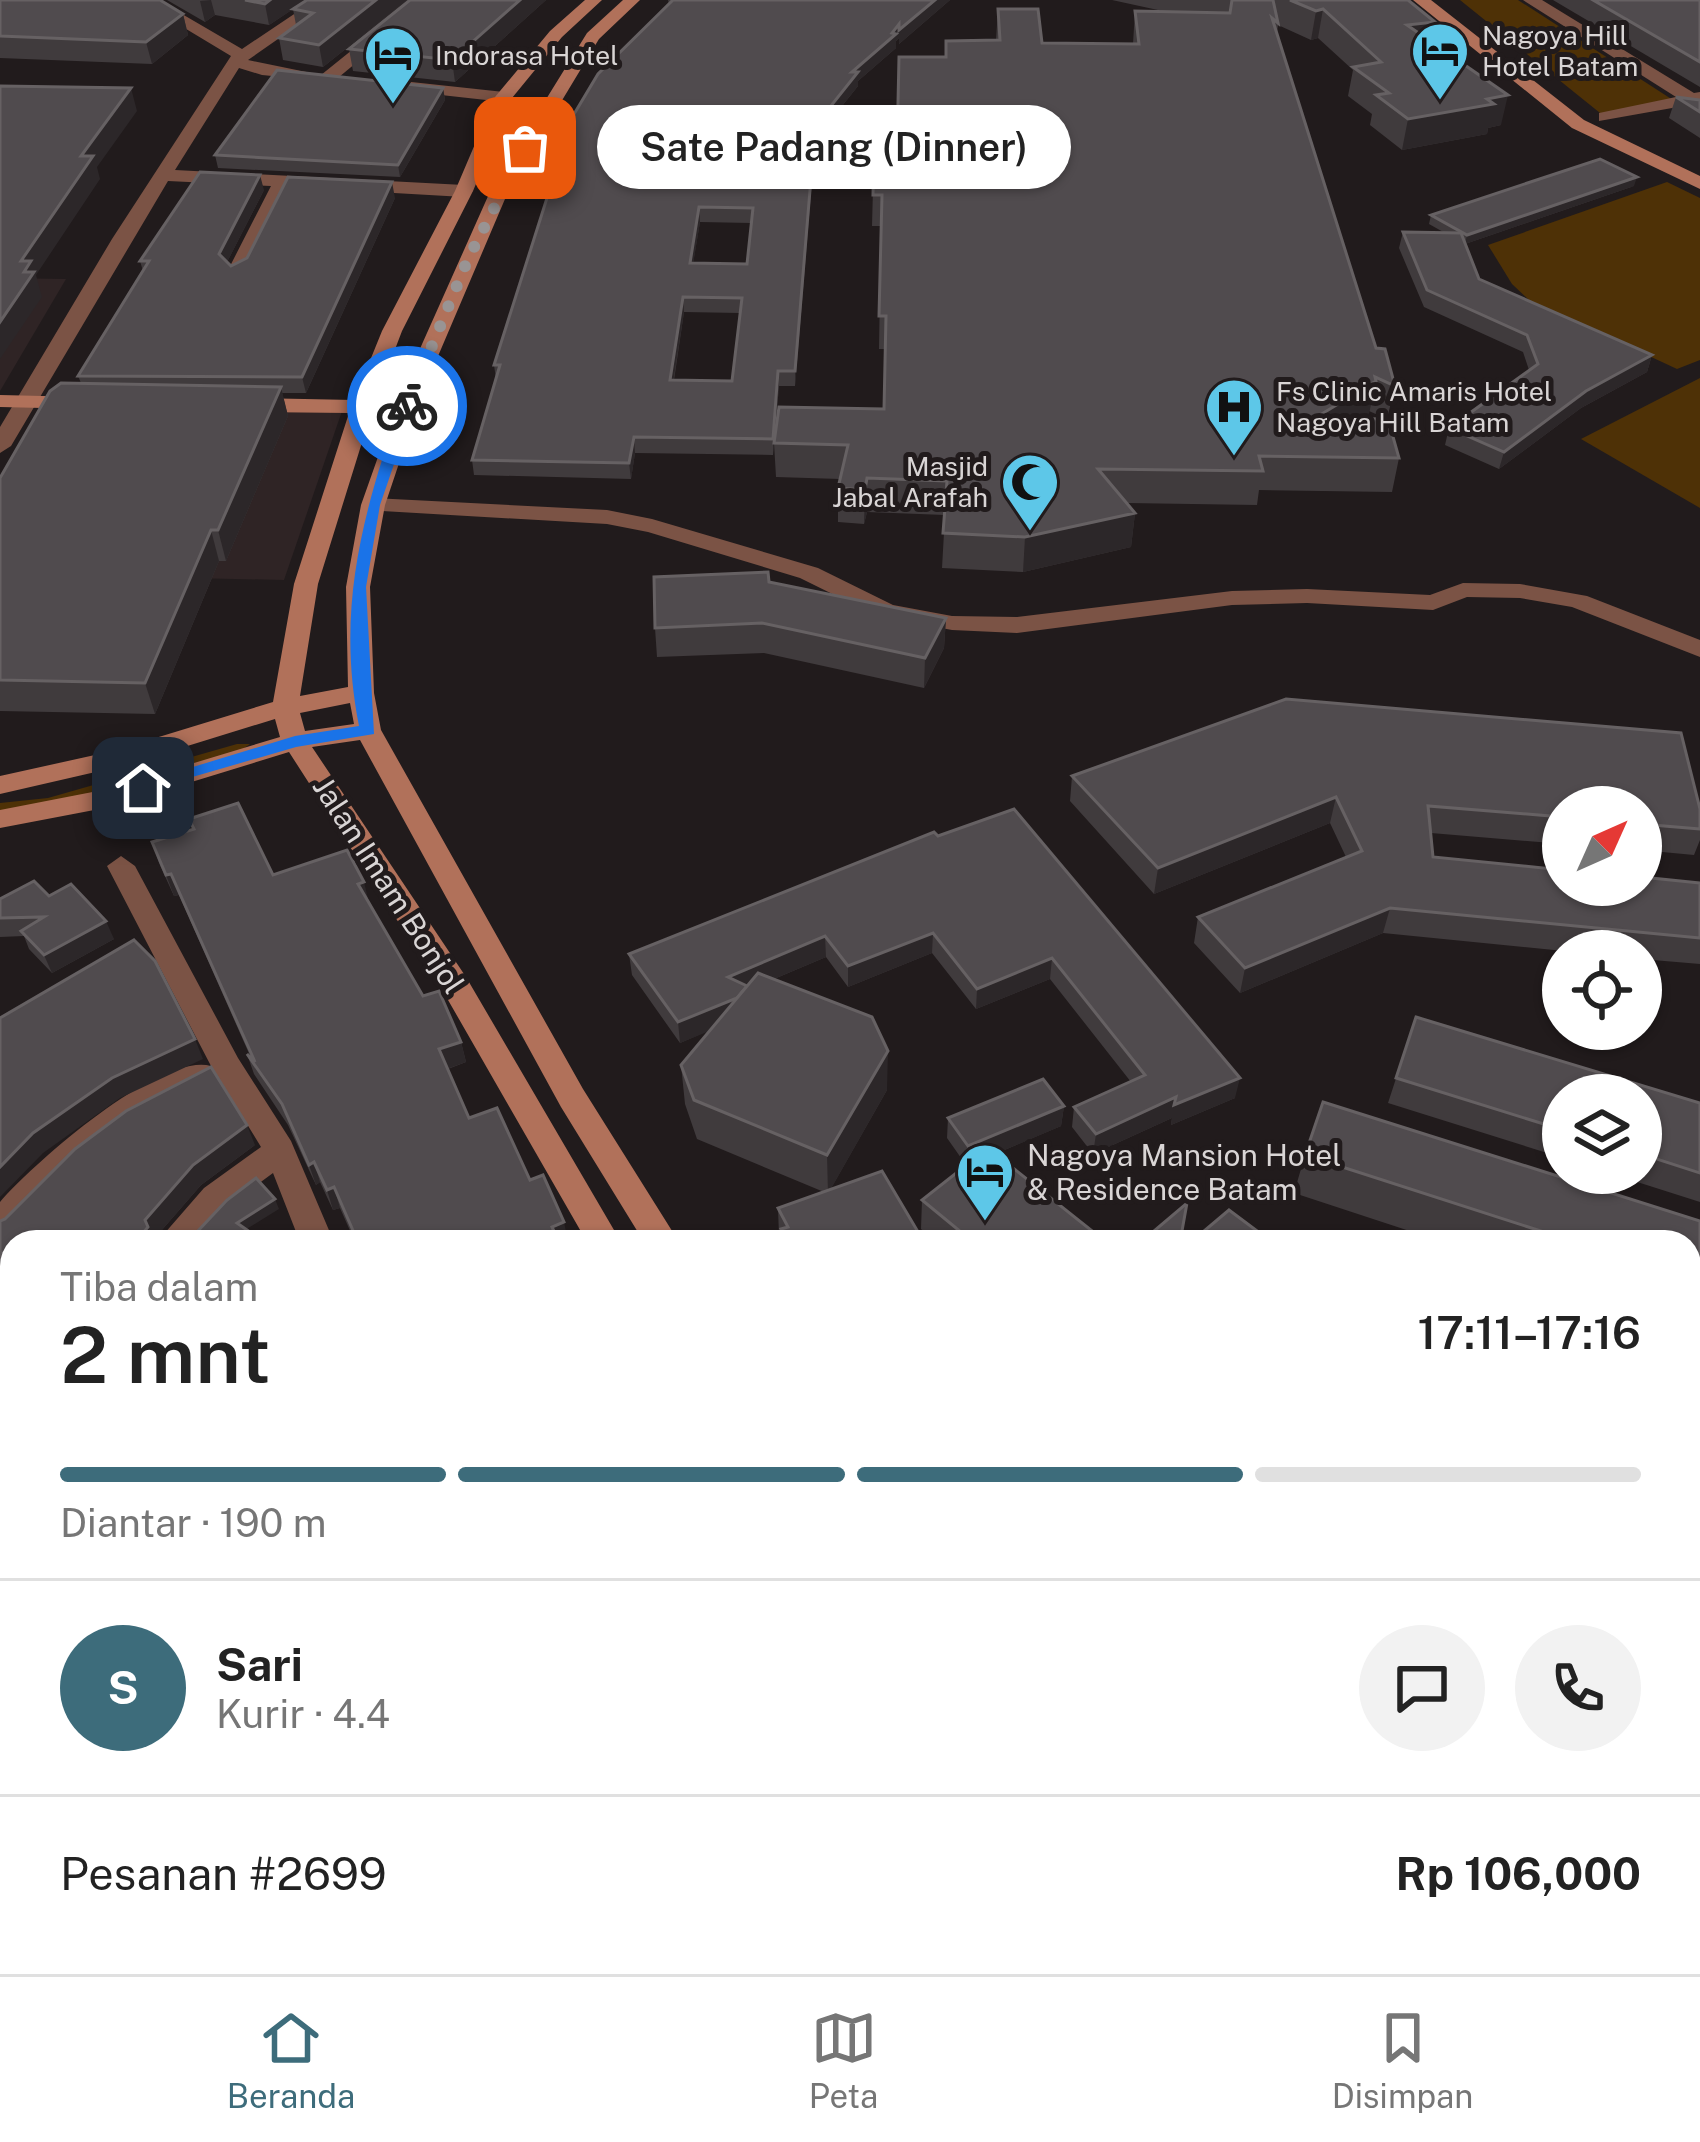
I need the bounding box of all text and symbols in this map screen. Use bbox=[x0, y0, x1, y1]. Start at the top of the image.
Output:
place label: Nagoya Hill Hotel Batam bbox=[1482, 19, 1638, 82]
hotel icon: Nagoya Hill Hotel Batam bbox=[1409, 20, 1471, 102]
hotel icon: Indorasa Hotel bbox=[362, 24, 424, 106]
place label: Indorasa Hotel bbox=[435, 39, 618, 71]
pin bbox=[474, 97, 576, 199]
callout: Sate Padang (Dinner) bbox=[597, 106, 1071, 190]
icon: bag bbox=[492, 115, 558, 181]
text: Sate Padang (Dinner) bbox=[640, 124, 1028, 170]
courier bbox=[347, 346, 467, 466]
icon: bike bbox=[374, 373, 440, 439]
place label: Fs Clinic Amaris Hotel Nagoya Hill Batam bbox=[1276, 375, 1552, 438]
hospital icon: Fs Clinic Amaris Hotel Nagoya Hill Batam bbox=[1203, 376, 1265, 458]
place label: Masjid Jabal Arafah bbox=[832, 450, 988, 513]
mosque icon: Masjid Jabal Arafah bbox=[999, 451, 1061, 533]
pin bbox=[92, 737, 194, 839]
icon: home bbox=[110, 755, 176, 821]
street label: Jalan Imam Bonjol bbox=[306, 770, 472, 1000]
north arrow bbox=[1542, 786, 1662, 906]
map controls bbox=[1542, 786, 1662, 1194]
button: locate bbox=[1542, 930, 1662, 1050]
button: layers bbox=[1542, 1074, 1662, 1194]
place label: Nagoya Mansion Hotel & Residence Batam bbox=[1027, 1137, 1341, 1207]
hotel icon: Nagoya Mansion Hotel & Residence Batam bbox=[954, 1141, 1016, 1223]
text: Tiba dalam bbox=[60, 1264, 258, 1310]
text: 17:11–17:16 bbox=[1417, 1306, 1641, 1359]
text: 2 mnt bbox=[60, 1309, 271, 1401]
text: Diantar · 190 m bbox=[60, 1500, 327, 1546]
button: chat bbox=[1359, 1625, 1485, 1751]
button: phone bbox=[1515, 1625, 1641, 1751]
text: Sari bbox=[216, 1638, 303, 1691]
text: S bbox=[107, 1661, 139, 1714]
text: Kurir · 4.4 bbox=[216, 1691, 390, 1737]
text: Pesanan #2699 bbox=[60, 1847, 387, 1900]
text: Rp 106,000 bbox=[1395, 1847, 1641, 1900]
tab: Beranda bbox=[227, 2005, 355, 2115]
tab: Peta bbox=[809, 2005, 878, 2115]
tab: Disimpan bbox=[1332, 2005, 1473, 2115]

